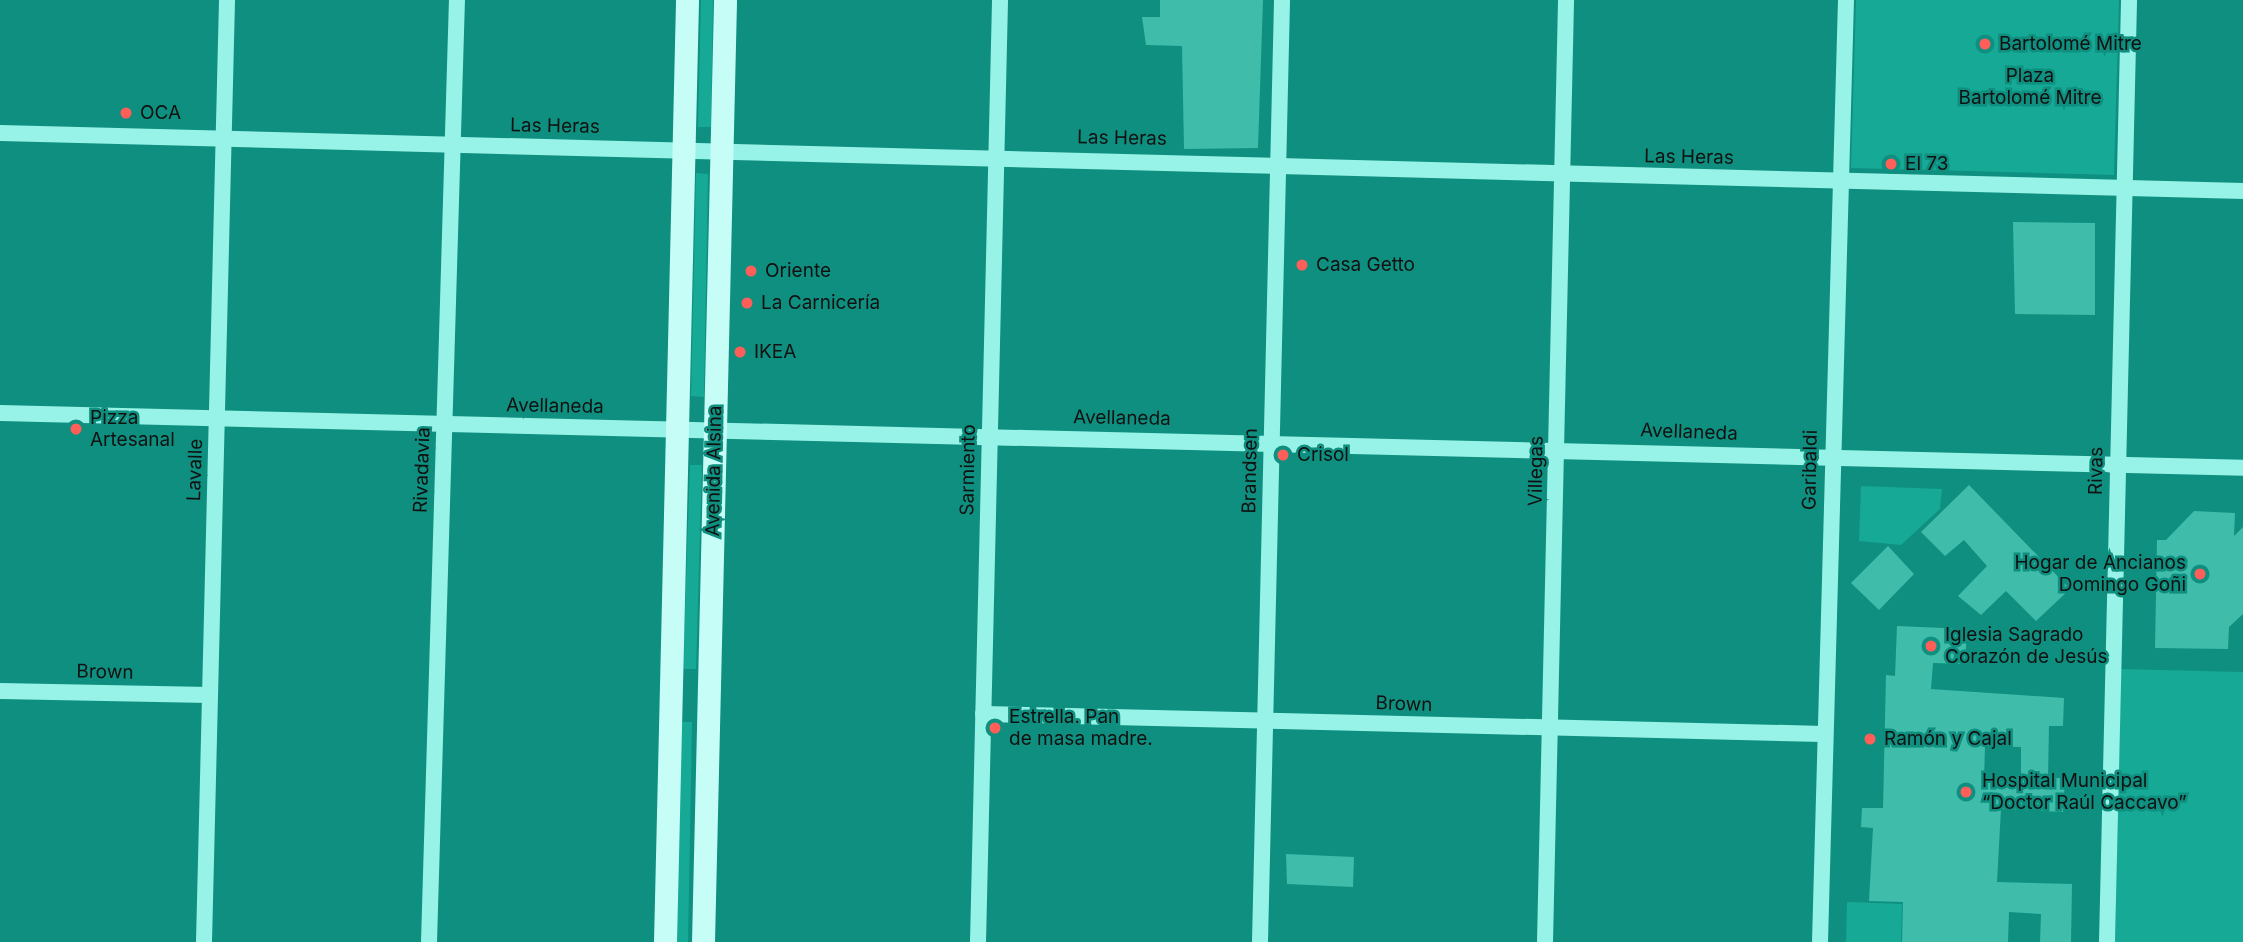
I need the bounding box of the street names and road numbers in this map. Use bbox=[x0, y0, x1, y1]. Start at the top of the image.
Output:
street label: Las Heras bbox=[510, 114, 600, 138]
street label: Las Heras bbox=[1077, 126, 1167, 150]
street label: Las Heras bbox=[1644, 145, 1734, 169]
street label: Avellaneda bbox=[506, 394, 604, 418]
street label: Avenida Alsina bbox=[701, 405, 727, 537]
street label: Avellaneda bbox=[1073, 406, 1171, 430]
street label: Avellaneda bbox=[1640, 419, 1738, 445]
street label: Sarmiento bbox=[956, 424, 980, 516]
street label: Rivadavia bbox=[409, 427, 435, 513]
street label: Brandsen bbox=[1238, 428, 1262, 514]
street label: Garibaldi bbox=[1798, 430, 1822, 510]
street label: Villegas bbox=[1524, 436, 1548, 506]
street label: Lavalle bbox=[183, 438, 207, 502]
street label: Rivas bbox=[2084, 447, 2108, 495]
street label: Brown bbox=[76, 660, 134, 684]
street label: Brown bbox=[1375, 692, 1433, 716]

